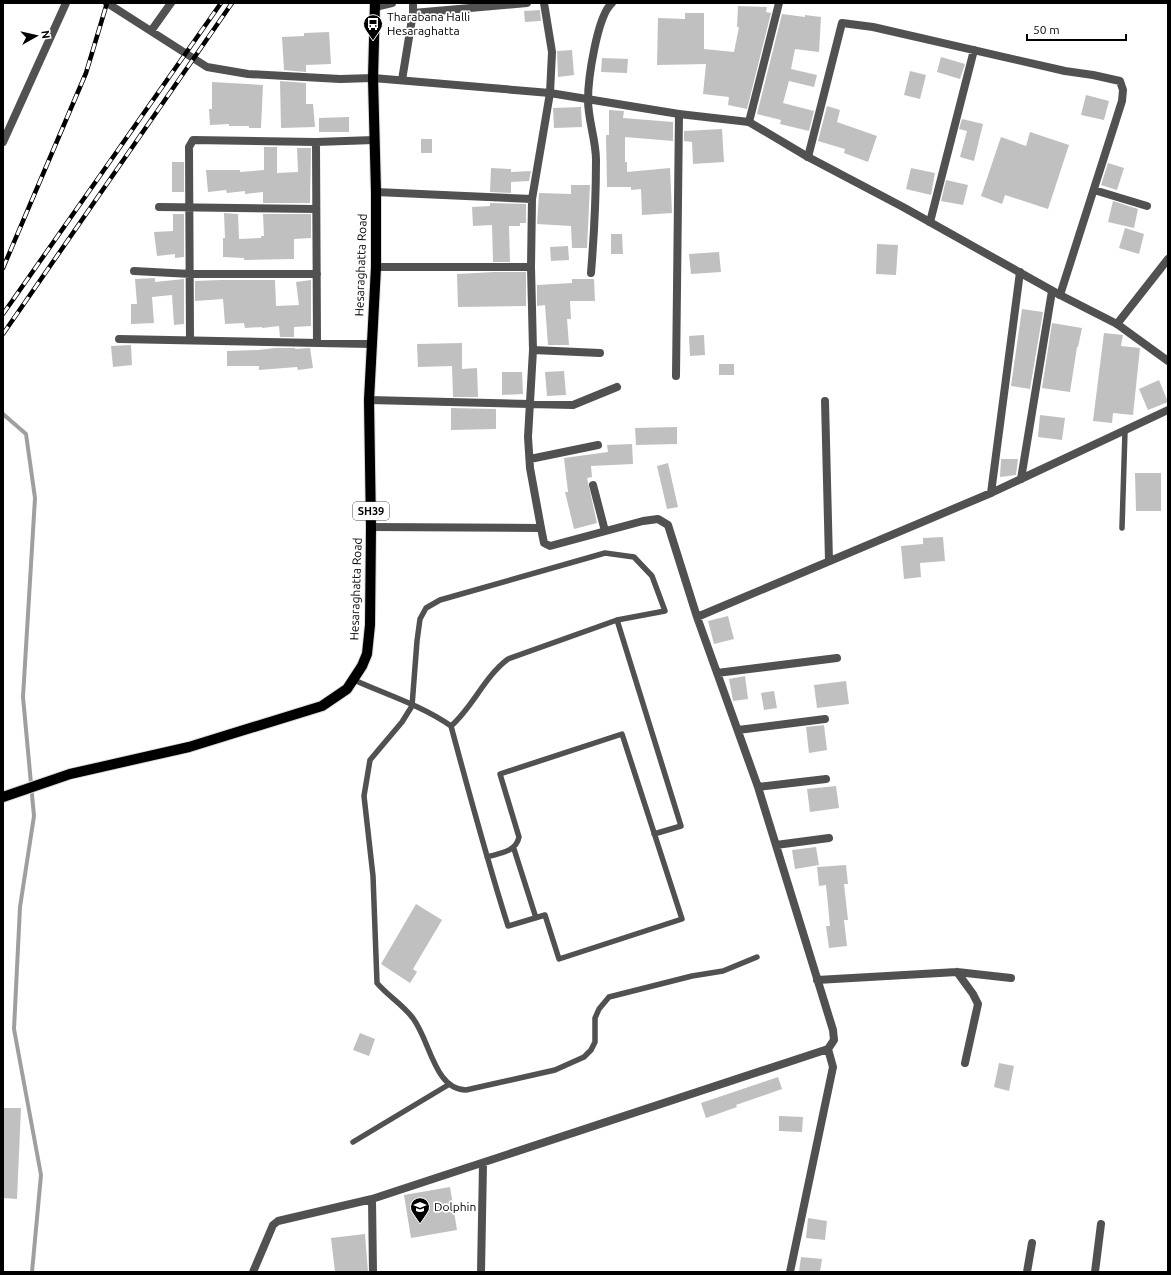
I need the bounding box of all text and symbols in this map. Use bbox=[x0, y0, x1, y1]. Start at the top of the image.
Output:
place label: Tharabana Halli Hesaraghatta bbox=[387, 10, 470, 37]
bus stop icon: Tharabana Halli Hesaraghatta bbox=[362, 13, 384, 41]
north arrow bbox=[16, 16, 56, 56]
scale bar bbox=[1027, 16, 1126, 42]
text: 50 m bbox=[1033, 23, 1060, 36]
text: N bbox=[39, 30, 52, 40]
street label: Hesaraghatta Road bbox=[352, 213, 369, 317]
road number: SH39 bbox=[353, 502, 389, 520]
street label: Hesaraghatta Road bbox=[347, 537, 364, 641]
school or university icon: Dolphin bbox=[409, 1196, 431, 1224]
place label: Dolphin bbox=[434, 1200, 476, 1213]

